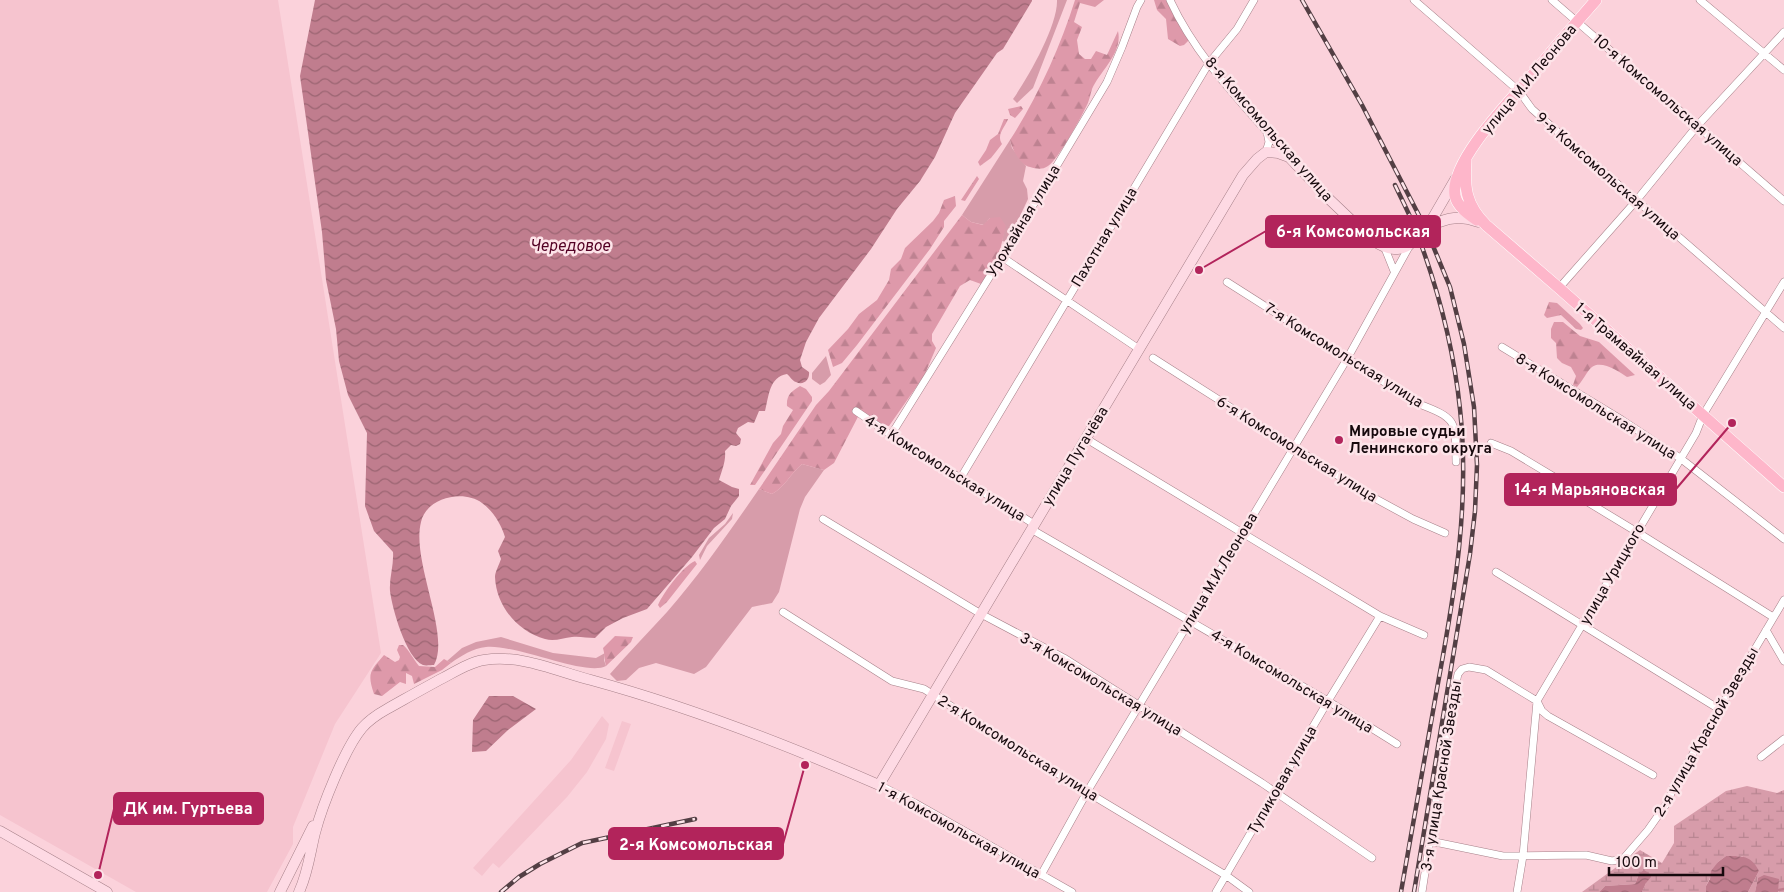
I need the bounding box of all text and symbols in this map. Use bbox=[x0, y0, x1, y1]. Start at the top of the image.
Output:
street label: улица М.И.Леонова bbox=[1479, 21, 1582, 139]
street label: 10-я Комсомольская улица bbox=[1588, 31, 1746, 171]
street label: 8-я Комсомольская улица bbox=[1200, 54, 1336, 206]
street label: 9-я Комсомольская улица bbox=[1531, 109, 1683, 245]
street label: Урожайная улица bbox=[983, 162, 1065, 281]
street label: Пахотная улица bbox=[1068, 185, 1142, 291]
callout: 6-я Комсомольская bbox=[1266, 216, 1440, 247]
text: 6-я Комсомольская bbox=[1276, 223, 1430, 243]
water label: Чередовое bbox=[530, 237, 611, 257]
street label: 1-я Трамвайная улица bbox=[1570, 299, 1700, 415]
street label: 7-я Комсомольская улица bbox=[1260, 300, 1426, 413]
street label: 8-я Комсомольская улица bbox=[1511, 350, 1679, 465]
street label: 6-я Комсомольская улица bbox=[1212, 393, 1380, 508]
street label: улица Пугачёва bbox=[1039, 404, 1113, 510]
street label: 4-я Комсомольская улица bbox=[860, 412, 1028, 527]
place label: Мировые судьи Ленинского округа bbox=[1349, 423, 1492, 459]
marker: Мировые судьи Ленинского округа bbox=[1333, 434, 1345, 446]
callout: 14-я Марьяновская bbox=[1505, 474, 1676, 505]
text: 14-я Марьяновская bbox=[1514, 481, 1666, 501]
street label: улица М.И.Леонова bbox=[1176, 510, 1263, 638]
street label: улица Урицкого bbox=[1576, 520, 1650, 629]
street label: 4-я Комсомольская улица bbox=[1207, 626, 1376, 738]
street label: 3-я Комсомольская улица bbox=[1016, 629, 1185, 741]
street label: 2-я улица Красной Звезды bbox=[1651, 644, 1764, 821]
street label: 3-я улица Красной Звезды bbox=[1418, 680, 1467, 873]
street label: 2-я Комсомольская улица bbox=[933, 692, 1101, 807]
street label: Тупиковая улица bbox=[1245, 723, 1322, 838]
street label: 1-я Комсомольская улица bbox=[874, 779, 1043, 884]
callout: ДК им. Гуртьева bbox=[114, 793, 263, 824]
text: ДК им. Гуртьева bbox=[123, 800, 253, 820]
callout: 2-я Комсомольская bbox=[609, 828, 783, 859]
text: 2-я Комсомольская bbox=[619, 836, 773, 856]
scale bar bbox=[1609, 844, 1723, 876]
text: 100 m bbox=[1616, 854, 1657, 873]

